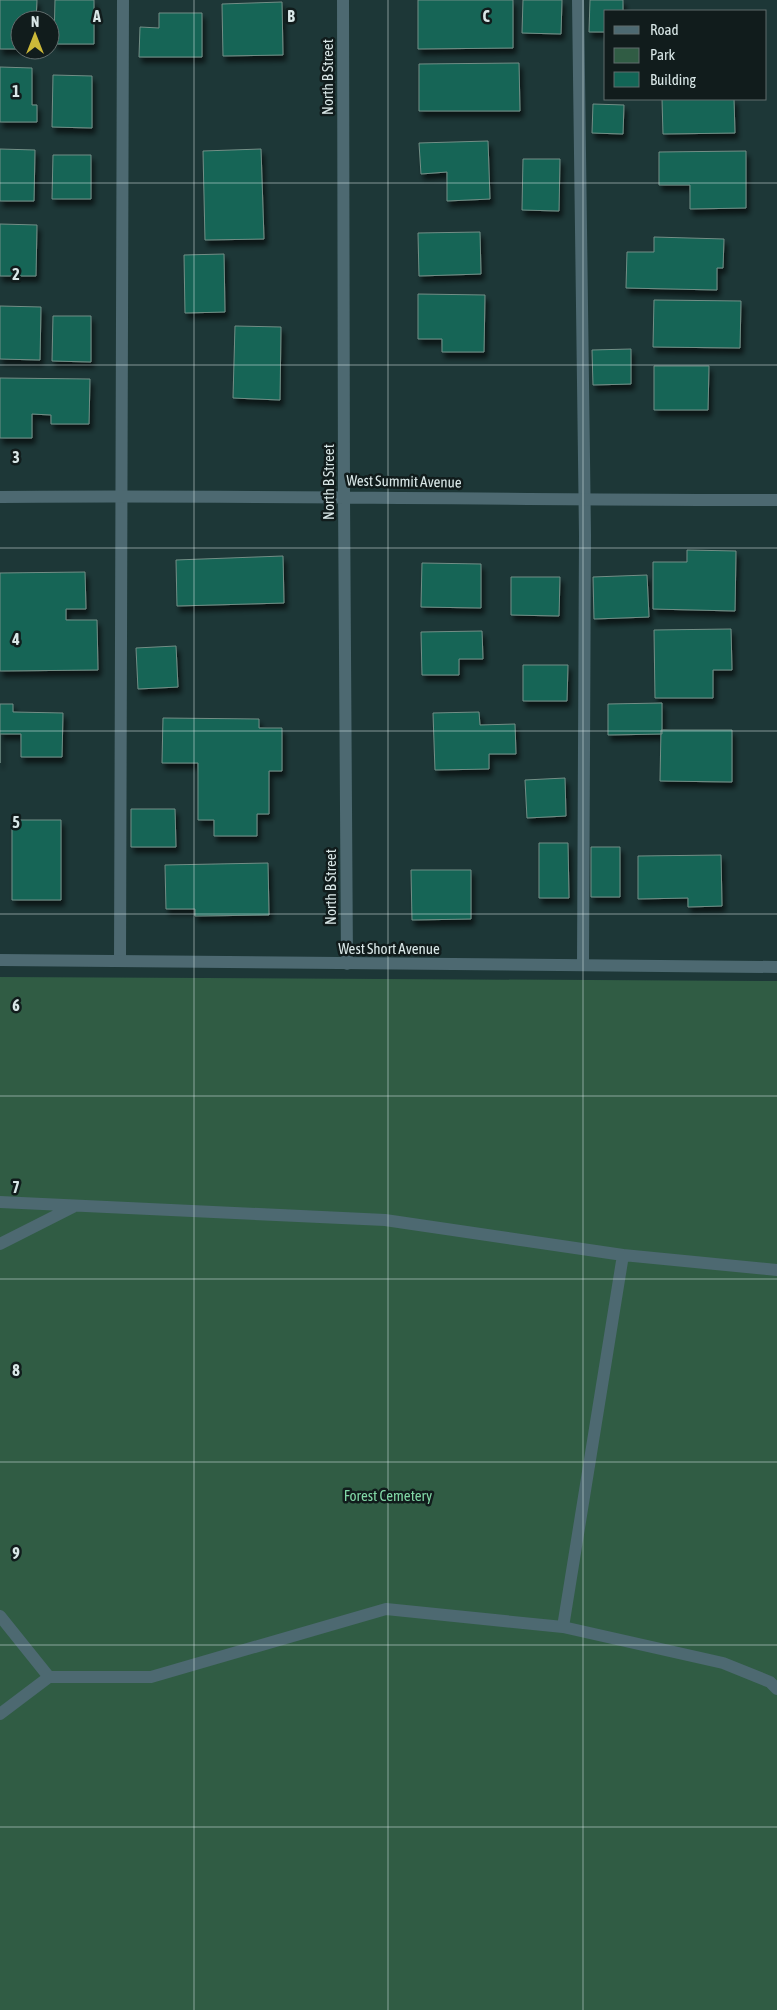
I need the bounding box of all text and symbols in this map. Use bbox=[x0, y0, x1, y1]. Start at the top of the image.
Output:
text: A bbox=[92, 7, 101, 25]
text: B bbox=[287, 7, 295, 25]
text: C bbox=[482, 7, 490, 25]
north arrow bbox=[10, 10, 60, 60]
legend bbox=[604, 10, 767, 100]
text: N bbox=[31, 14, 39, 30]
text: Road bbox=[650, 21, 679, 38]
street label: North B Street bbox=[319, 39, 336, 115]
text: Park bbox=[650, 46, 675, 63]
text: Building bbox=[650, 71, 696, 88]
text: 1 bbox=[12, 82, 20, 100]
text: 2 bbox=[12, 265, 20, 283]
street label: North B Street bbox=[320, 444, 337, 520]
text: 3 bbox=[12, 448, 20, 466]
street label: West Summit Avenue bbox=[346, 471, 462, 491]
text: 4 bbox=[11, 630, 20, 648]
text: 5 bbox=[12, 813, 20, 831]
street label: North B Street bbox=[322, 849, 339, 925]
street label: West Short Avenue bbox=[338, 940, 440, 957]
text: 6 bbox=[12, 996, 20, 1014]
text: 7 bbox=[12, 1178, 20, 1196]
text: 8 bbox=[12, 1361, 20, 1379]
park label: Forest Cemetery bbox=[344, 1487, 432, 1504]
text: 9 bbox=[12, 1544, 20, 1562]

